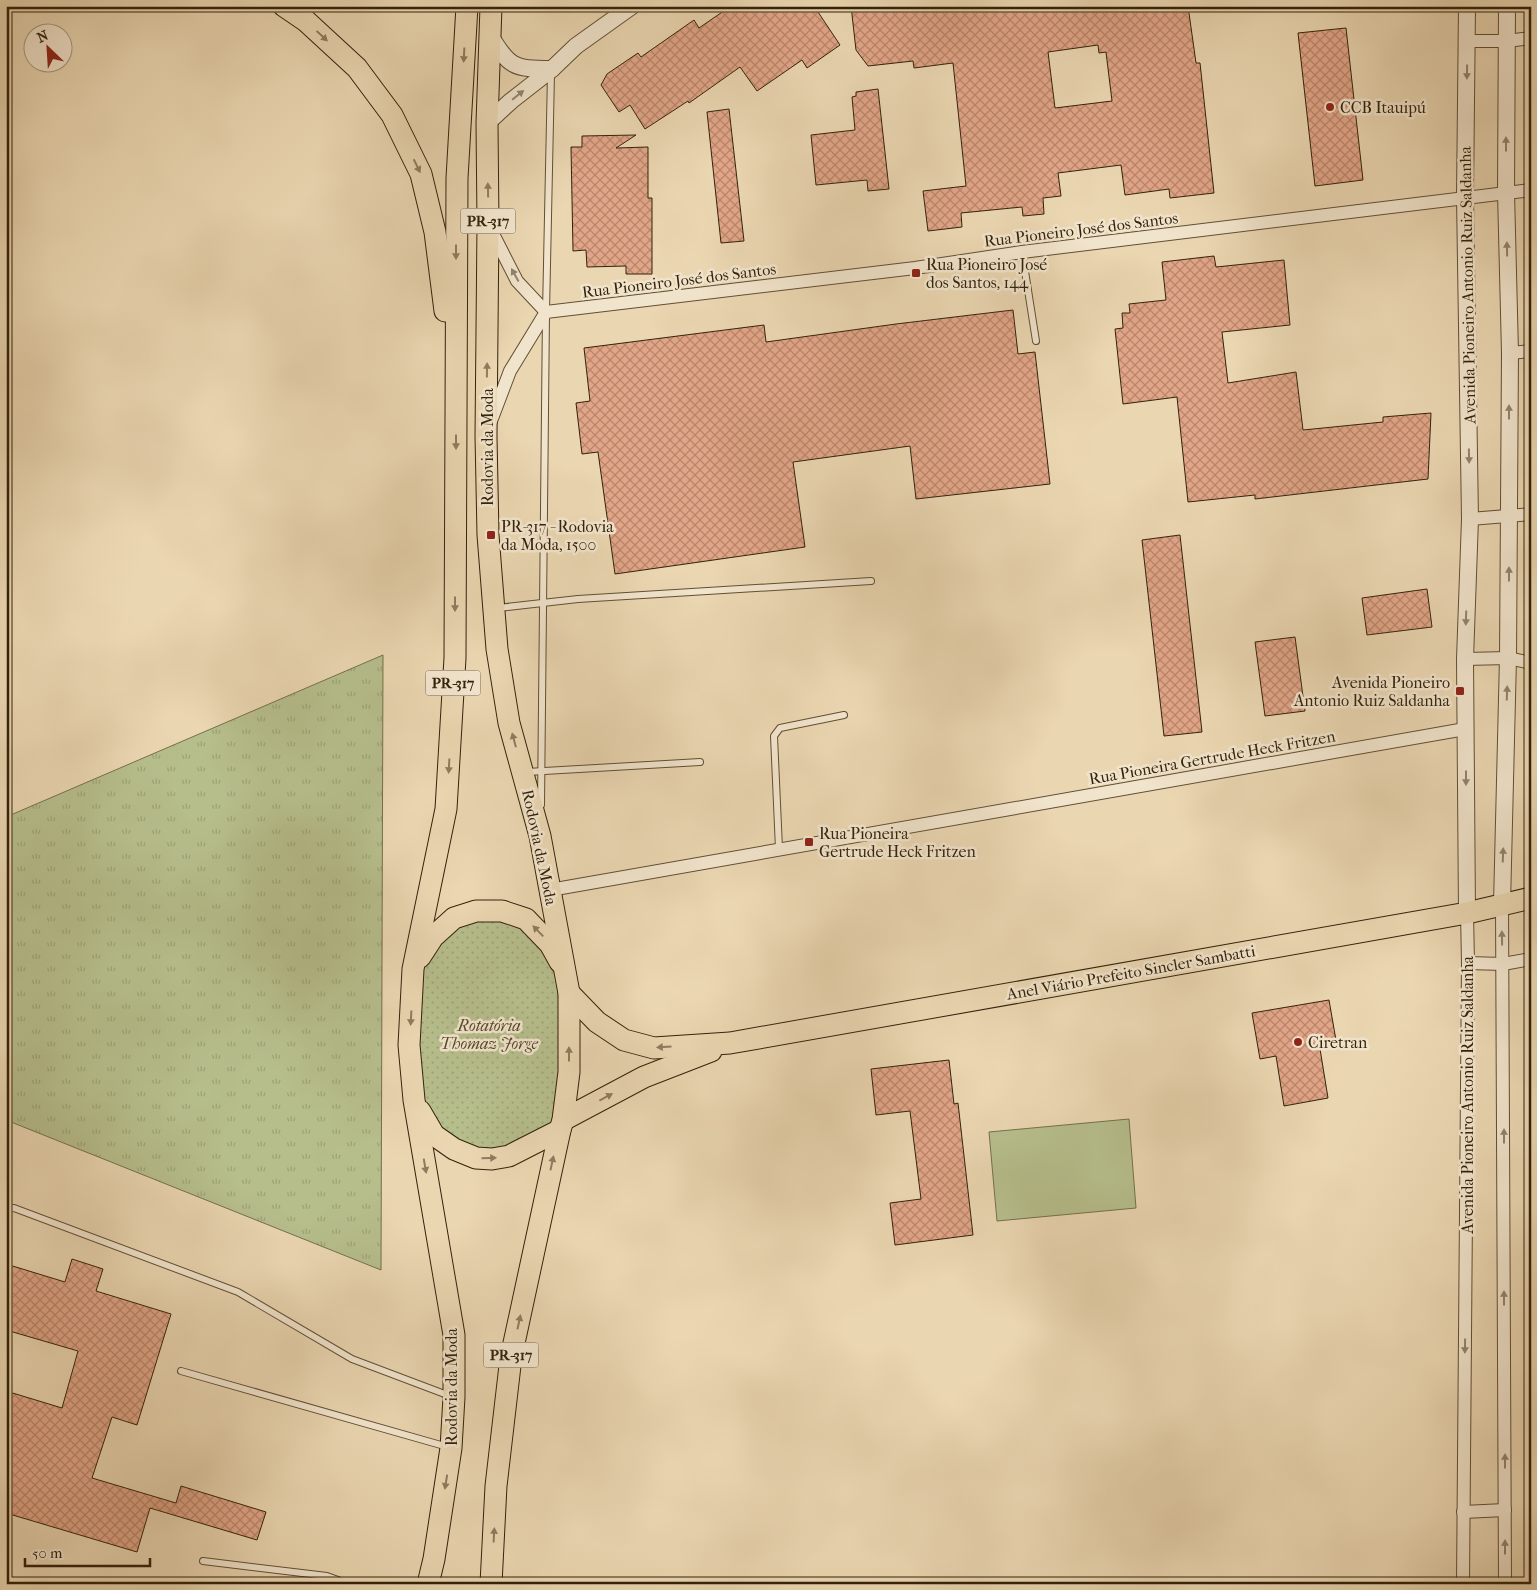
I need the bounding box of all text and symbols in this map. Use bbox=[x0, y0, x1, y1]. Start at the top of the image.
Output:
north arrow bbox=[22, 22, 72, 72]
text: N bbox=[34, 27, 51, 47]
one-way arrow bbox=[316, 30, 328, 42]
one-way arrow bbox=[460, 47, 468, 63]
one-way arrow bbox=[1462, 65, 1470, 81]
one-way arrow bbox=[511, 90, 525, 100]
place label: CCB Itauipú bbox=[1340, 98, 1426, 117]
marker: CCB Itauipú bbox=[1324, 101, 1336, 113]
one-way arrow bbox=[1502, 135, 1510, 151]
street label: Avenida Pioneiro Antonio Ruiz Saldanha bbox=[1456, 145, 1479, 425]
one-way arrow bbox=[413, 159, 421, 173]
one-way arrow bbox=[484, 182, 492, 198]
road number: PR-317 bbox=[460, 208, 516, 234]
street label: Rua Pioneiro José dos Santos bbox=[983, 208, 1179, 251]
one-way arrow bbox=[1503, 241, 1511, 257]
one-way arrow bbox=[452, 244, 460, 260]
place label: Rua Pioneiro José dos Santos, 144 bbox=[926, 255, 1047, 292]
street label: Rua Pioneiro José dos Santos bbox=[581, 259, 777, 302]
one-way arrow bbox=[511, 267, 519, 282]
marker: Rua Pioneiro José dos Santos, 144 bbox=[910, 267, 922, 279]
one-way arrow bbox=[483, 362, 491, 378]
street label: Rodovia da Moda bbox=[478, 387, 497, 506]
one-way arrow bbox=[1505, 403, 1513, 419]
one-way arrow bbox=[452, 434, 460, 450]
one-way arrow bbox=[1465, 448, 1473, 464]
place label: PR-317 - Rodovia da Moda, 1500 bbox=[501, 517, 614, 554]
marker: PR-317 - Rodovia da Moda, 1500 bbox=[485, 529, 497, 541]
one-way arrow bbox=[1505, 566, 1513, 582]
one-way arrow bbox=[451, 596, 459, 612]
one-way arrow bbox=[1462, 611, 1470, 627]
road number: PR-317 bbox=[426, 670, 480, 696]
place label: Avenida Pioneiro Antonio Ruiz Saldanha bbox=[1293, 673, 1451, 710]
one-way arrow bbox=[1504, 684, 1512, 700]
marker: Avenida Pioneiro Antonio Ruiz Saldanha bbox=[1454, 685, 1466, 697]
street label: Rua Pioneira Gertrude Heck Fritzen bbox=[1087, 726, 1337, 789]
one-way arrow bbox=[510, 733, 518, 748]
one-way arrow bbox=[444, 759, 452, 775]
one-way arrow bbox=[1462, 770, 1470, 786]
street label: Rodovia da Moda bbox=[518, 788, 561, 907]
place label: Rua Pioneira Gertrude Heck Fritzen bbox=[819, 824, 977, 861]
marker: Rua Pioneira Gertrude Heck Fritzen bbox=[803, 836, 815, 848]
one-way arrow bbox=[1499, 847, 1507, 863]
one-way arrow bbox=[532, 926, 544, 938]
one-way arrow bbox=[1498, 930, 1506, 946]
street label: Anel Viário Prefeito Sincler Sambatti bbox=[1004, 941, 1257, 1004]
street label: Avenida Pioneiro Antonio Ruiz Saldanha bbox=[1458, 956, 1477, 1235]
one-way arrow bbox=[406, 1010, 414, 1026]
park label: Rotatória Thomaz Jorge bbox=[440, 1016, 539, 1053]
place label: Ciretran bbox=[1308, 1033, 1368, 1052]
marker: Ciretran bbox=[1292, 1036, 1304, 1048]
one-way arrow bbox=[656, 1044, 672, 1052]
one-way arrow bbox=[565, 1045, 573, 1061]
one-way arrow bbox=[599, 1093, 613, 1101]
one-way arrow bbox=[1500, 1128, 1508, 1144]
one-way arrow bbox=[481, 1154, 497, 1162]
one-way arrow bbox=[549, 1154, 557, 1170]
one-way arrow bbox=[422, 1158, 430, 1174]
one-way arrow bbox=[1500, 1290, 1508, 1306]
one-way arrow bbox=[515, 1313, 523, 1329]
street label: Rodovia da Moda bbox=[442, 1327, 461, 1446]
one-way arrow bbox=[1461, 1339, 1469, 1355]
road number: PR-317 bbox=[484, 1342, 538, 1368]
one-way arrow bbox=[1501, 1453, 1509, 1469]
one-way arrow bbox=[442, 1474, 450, 1490]
one-way arrow bbox=[490, 1527, 498, 1543]
scale bar bbox=[25, 1535, 150, 1567]
one-way arrow bbox=[1501, 1538, 1509, 1554]
text: 50 m bbox=[32, 1544, 63, 1562]

